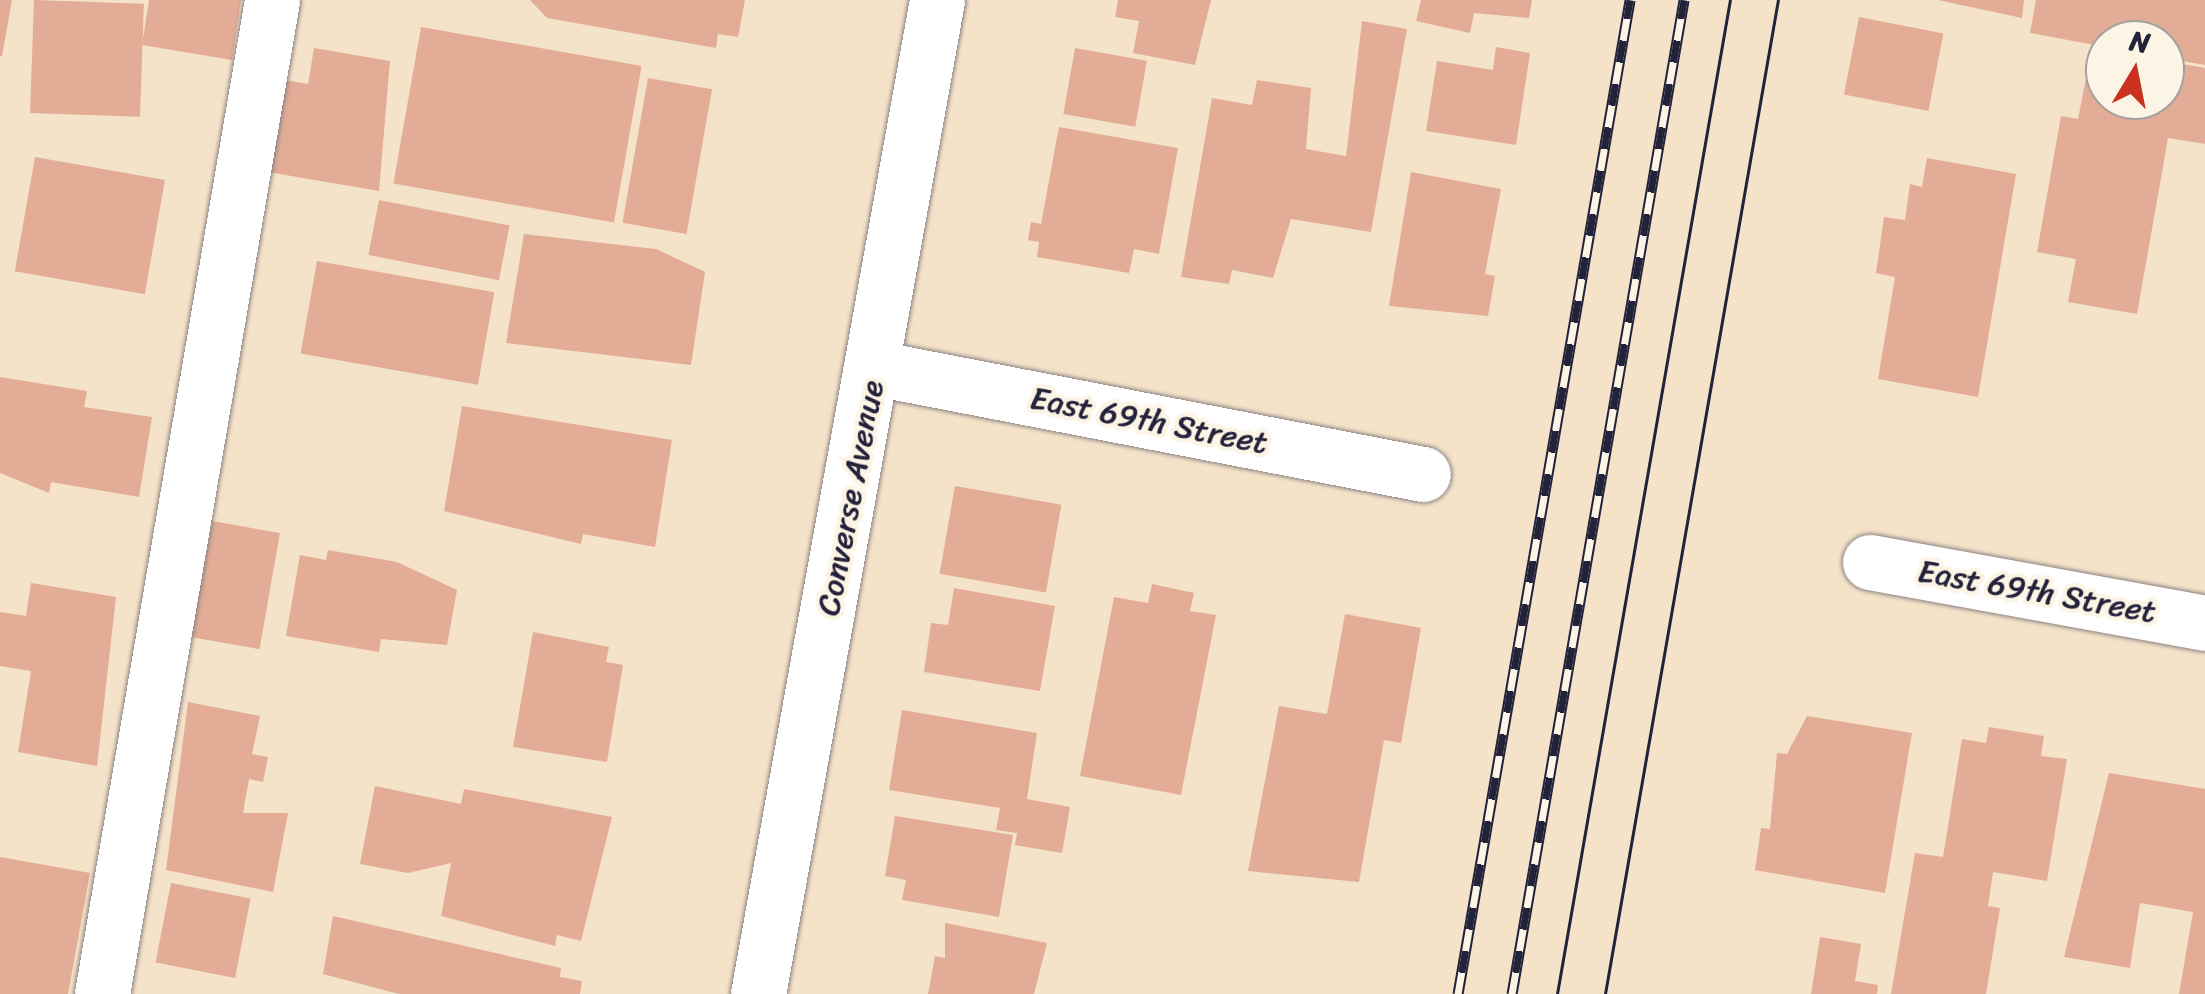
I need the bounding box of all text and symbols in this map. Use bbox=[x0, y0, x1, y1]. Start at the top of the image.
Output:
text: N bbox=[2126, 16, 2154, 68]
north arrow bbox=[2085, 20, 2185, 120]
street label: Converse Avenue bbox=[809, 377, 893, 619]
street label: East 69th Street bbox=[1027, 379, 1271, 463]
street label: East 69th Street bbox=[1915, 552, 2159, 632]

